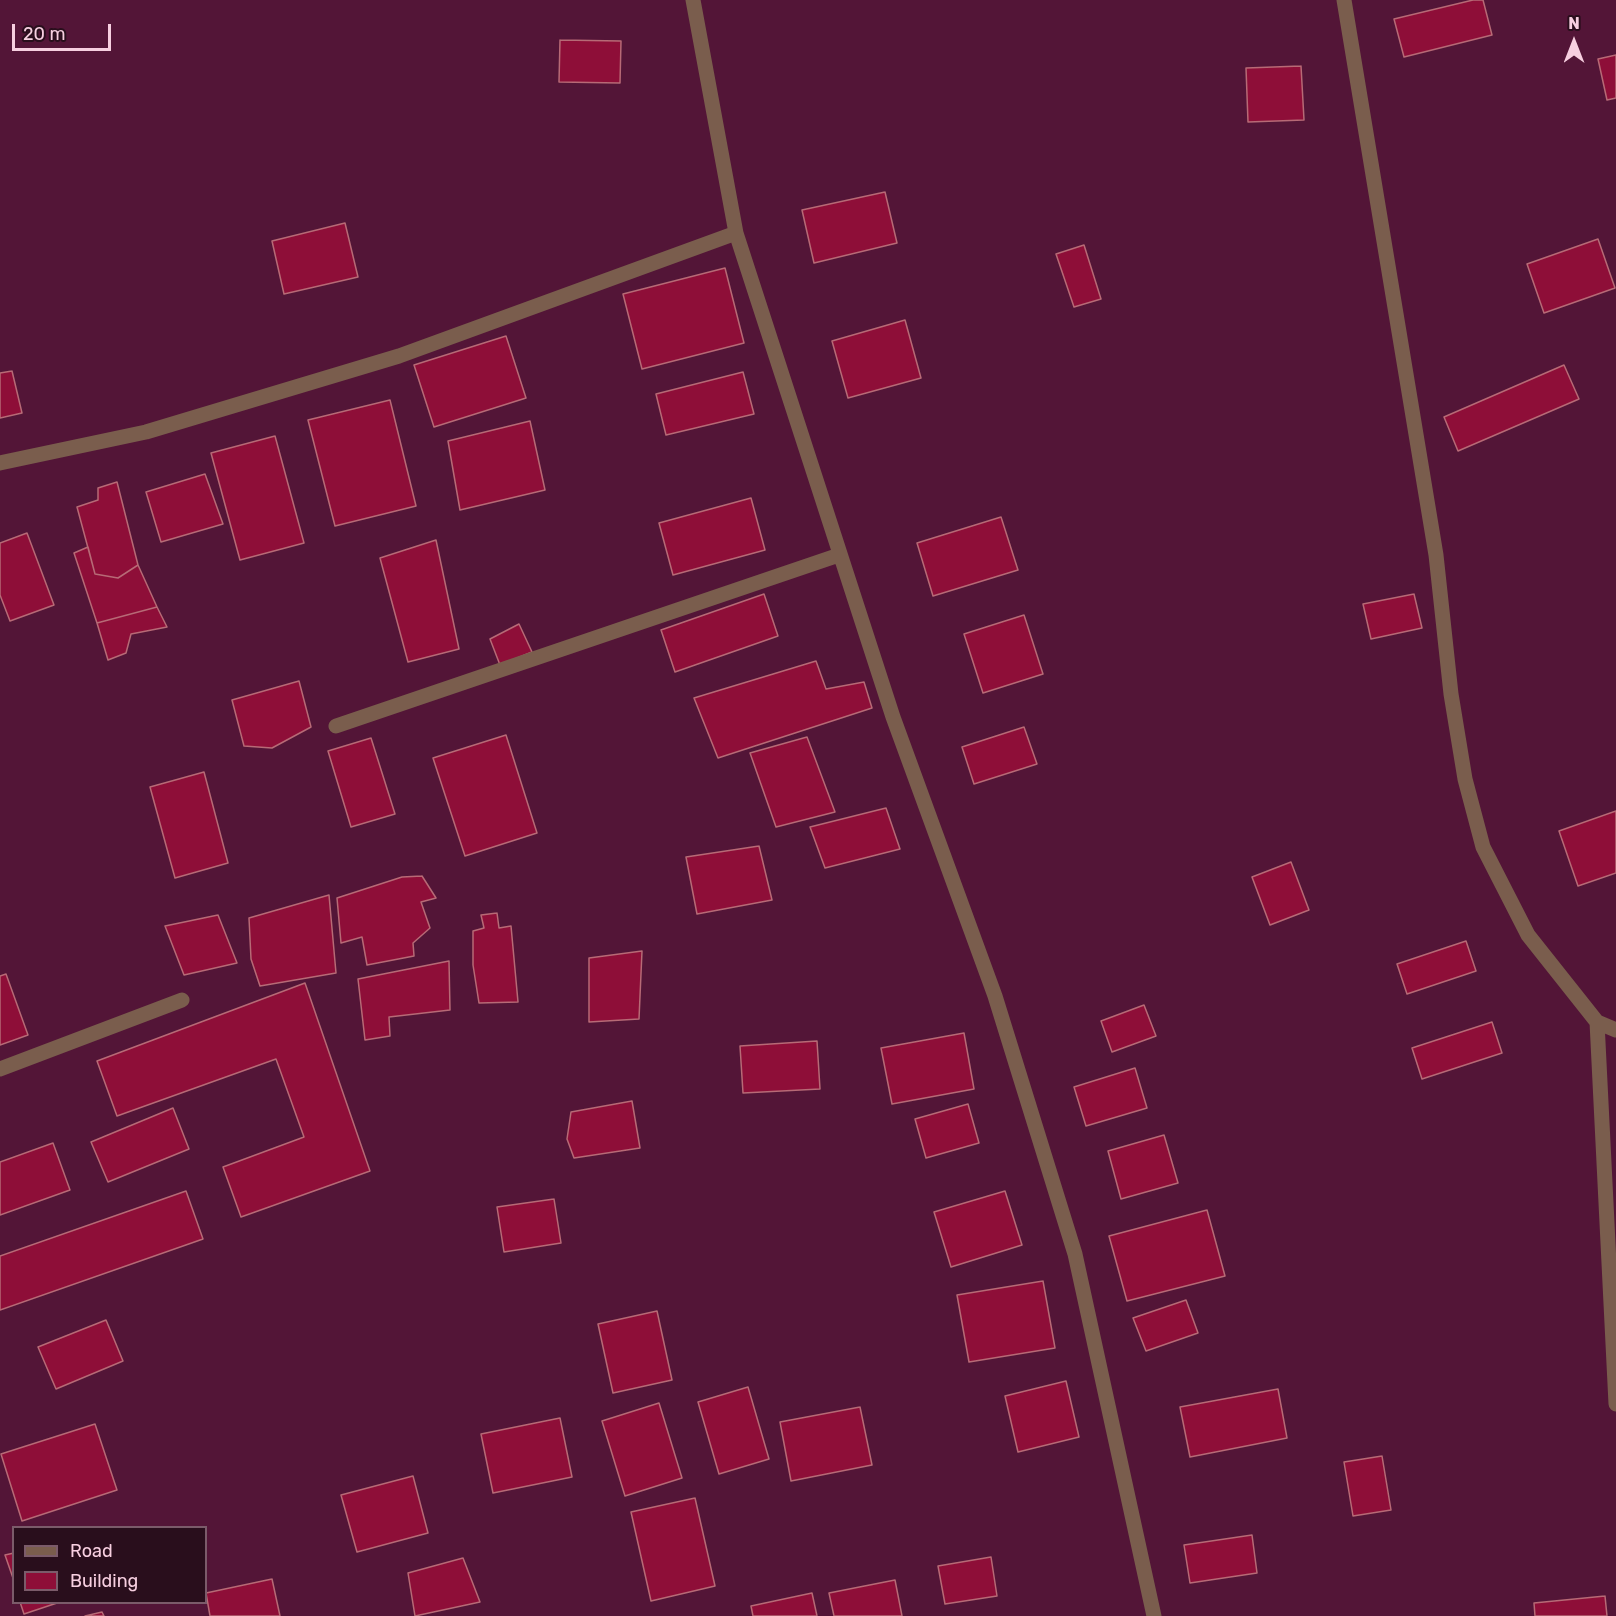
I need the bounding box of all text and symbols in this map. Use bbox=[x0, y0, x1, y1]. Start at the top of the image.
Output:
scale bar bbox=[15, 12, 114, 50]
north arrow bbox=[1544, 12, 1604, 72]
text: N bbox=[1568, 14, 1580, 33]
text: 20 m bbox=[23, 23, 65, 45]
legend bbox=[12, 1526, 207, 1604]
text: Road bbox=[70, 1540, 113, 1562]
text: Building bbox=[70, 1570, 138, 1592]

